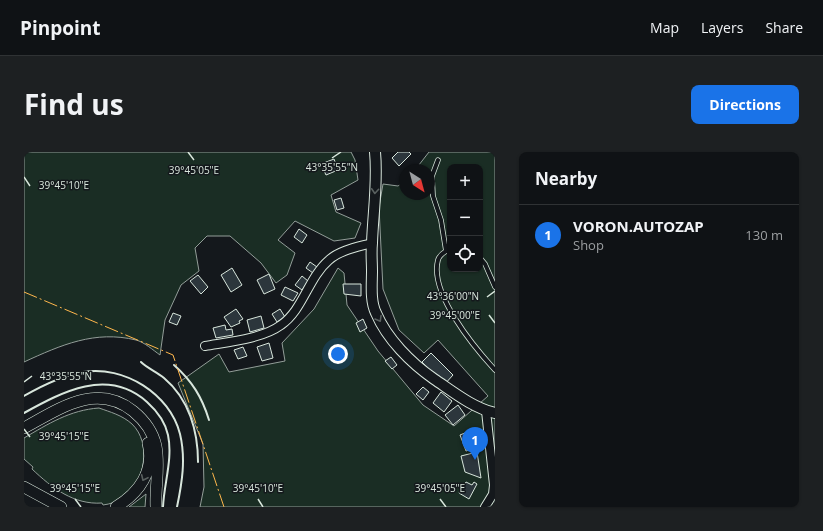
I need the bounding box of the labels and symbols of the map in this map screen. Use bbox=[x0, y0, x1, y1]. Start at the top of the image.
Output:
text: 43°35'55"N bbox=[306, 160, 358, 174]
text: 39°45'05"E bbox=[169, 163, 219, 177]
north arrow bbox=[399, 164, 435, 200]
text: 39°45'10"E bbox=[39, 178, 89, 192]
one-way arrow bbox=[371, 188, 380, 194]
text: 43°36'00"N bbox=[427, 289, 479, 303]
text: 39°45'00"E bbox=[430, 308, 480, 322]
one-way arrow bbox=[375, 315, 382, 322]
your location bbox=[328, 344, 348, 364]
text: 43°35'55"N bbox=[40, 369, 92, 383]
pin: 1 bbox=[462, 427, 488, 460]
text: 39°45'15"E bbox=[39, 429, 89, 443]
one-way arrow bbox=[141, 474, 149, 482]
text: 39°45'15"E bbox=[50, 481, 100, 495]
text: 39°45'10"E bbox=[233, 481, 283, 495]
text: 39°45'05"E bbox=[415, 481, 465, 495]

